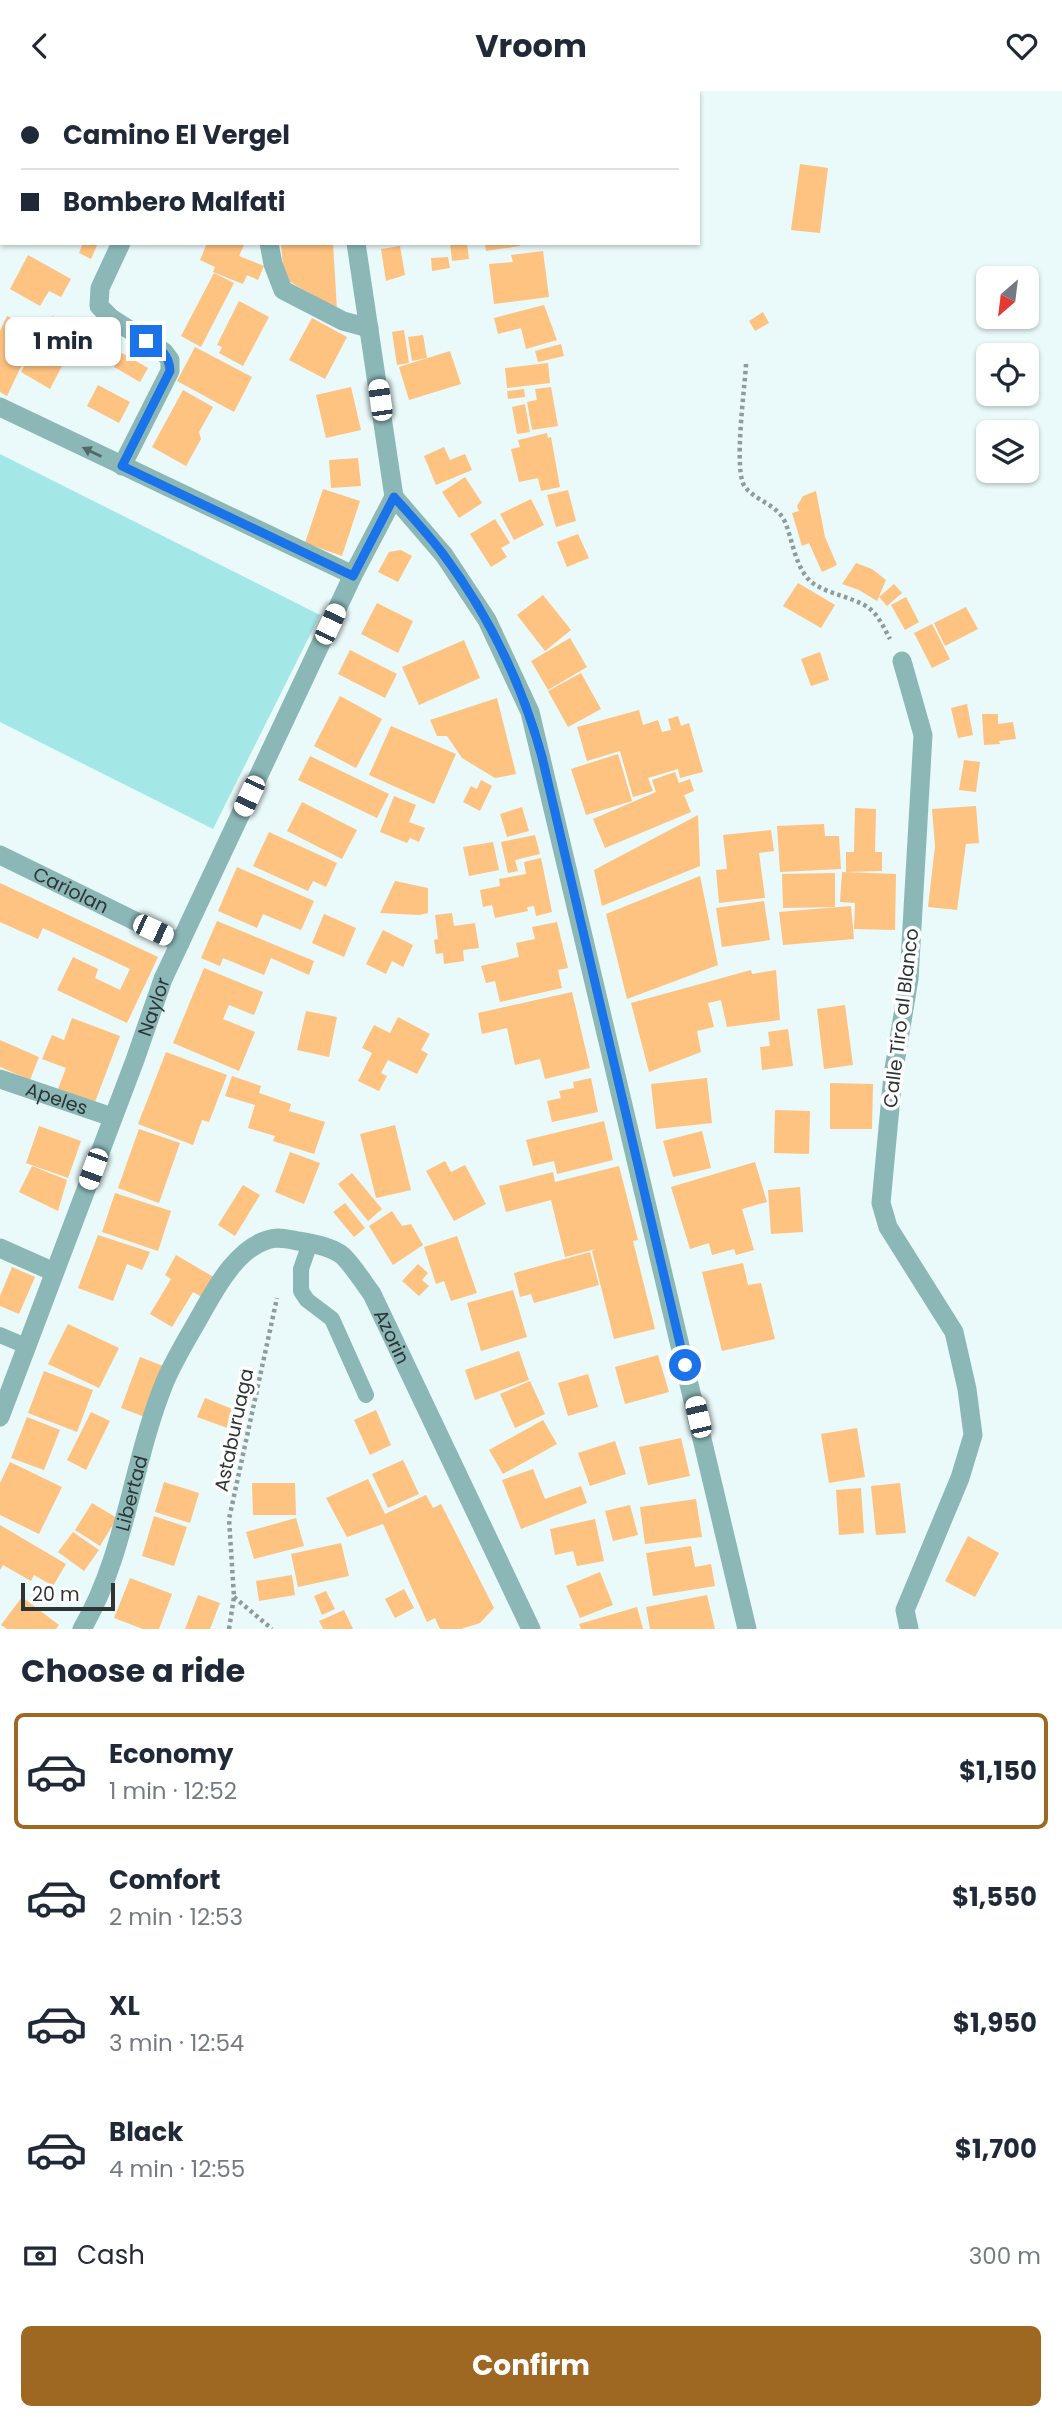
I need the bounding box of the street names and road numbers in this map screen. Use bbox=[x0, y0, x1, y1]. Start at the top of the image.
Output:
street label: Cariolan bbox=[29, 860, 113, 920]
street label: Calle Tiro al Blanco bbox=[877, 927, 925, 1109]
street label: Naylor bbox=[131, 974, 176, 1040]
street label: Apeles bbox=[22, 1075, 91, 1121]
street label: Azorin bbox=[368, 1305, 417, 1368]
street label: Astaburuaga bbox=[208, 1366, 260, 1494]
street label: Libertad bbox=[108, 1452, 154, 1534]

